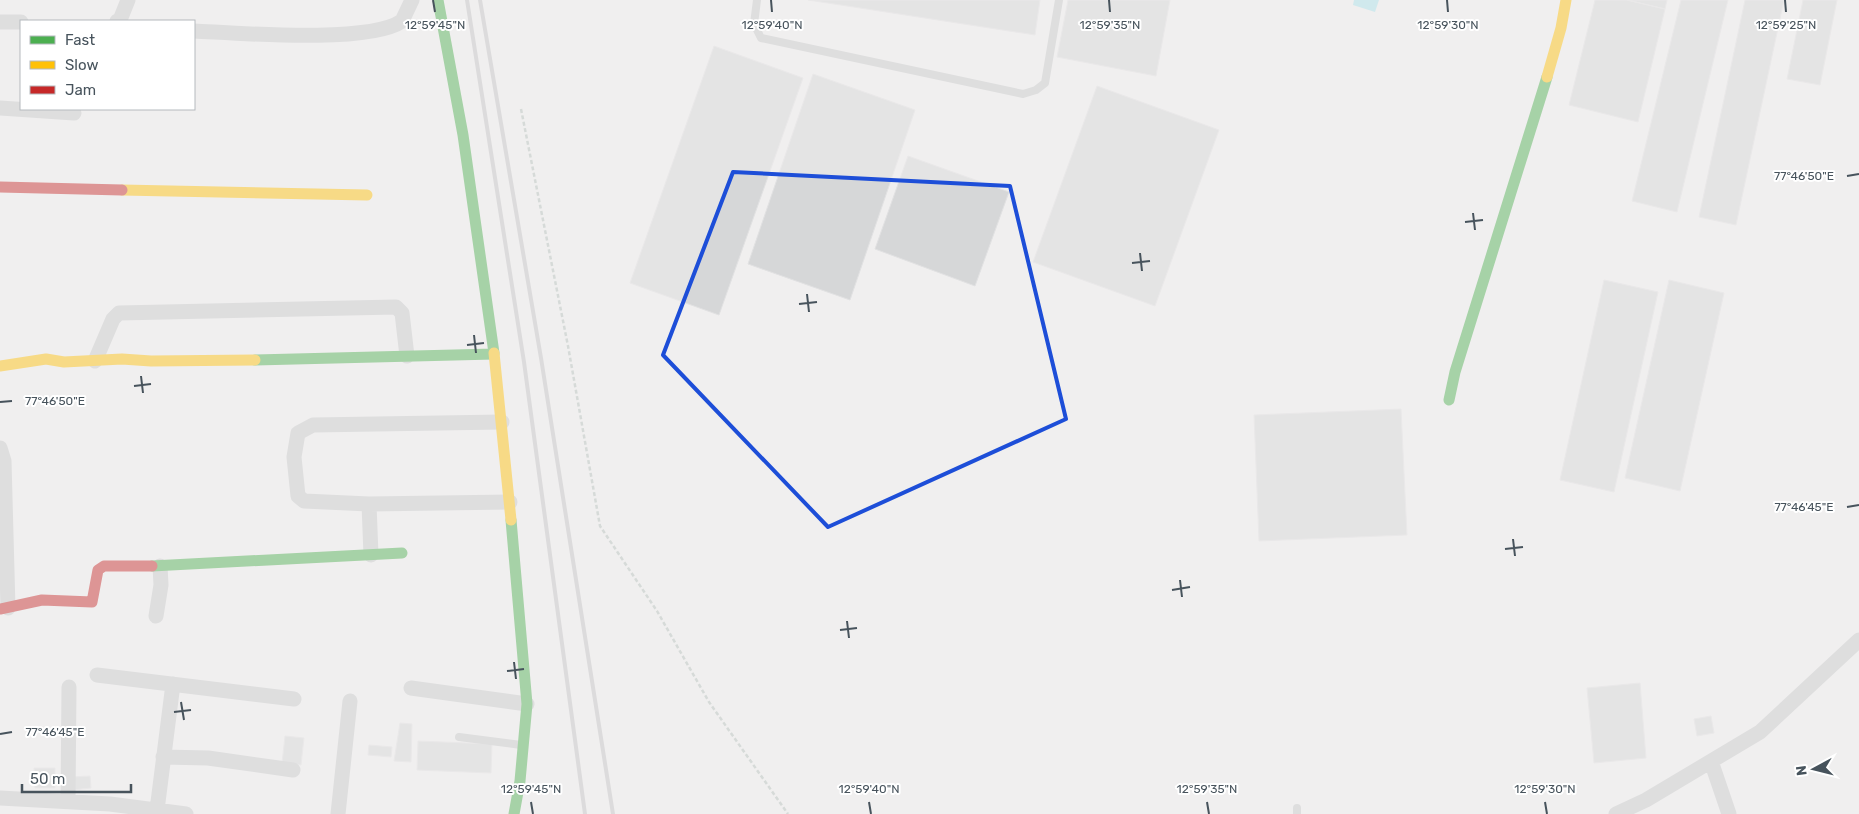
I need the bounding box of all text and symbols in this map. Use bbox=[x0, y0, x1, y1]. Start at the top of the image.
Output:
text: 12°59'45"N bbox=[405, 18, 465, 32]
text: 12°59'40"N bbox=[742, 18, 802, 32]
text: 12°59'35"N bbox=[1080, 18, 1140, 32]
text: 12°59'30"N bbox=[1417, 18, 1479, 32]
text: 12°59'25"N bbox=[1756, 18, 1816, 32]
legend bbox=[20, 20, 195, 110]
text: Fast bbox=[65, 31, 95, 49]
text: Slow bbox=[65, 56, 98, 74]
text: Jam bbox=[65, 81, 96, 99]
text: 77°46'50"E bbox=[1774, 169, 1834, 183]
text: 77°46'50"E bbox=[25, 394, 85, 408]
text: 77°46'45"E bbox=[1774, 500, 1834, 514]
text: 77°46'45"E bbox=[25, 725, 85, 739]
north arrow bbox=[1789, 744, 1839, 794]
scale bar bbox=[22, 762, 131, 794]
text: N bbox=[1793, 764, 1811, 777]
text: 50 m bbox=[30, 770, 65, 788]
text: 12°59'45"N bbox=[501, 782, 561, 796]
text: 12°59'40"N bbox=[839, 782, 899, 796]
text: 12°59'35"N bbox=[1177, 782, 1237, 796]
text: 12°59'30"N bbox=[1514, 782, 1576, 796]

